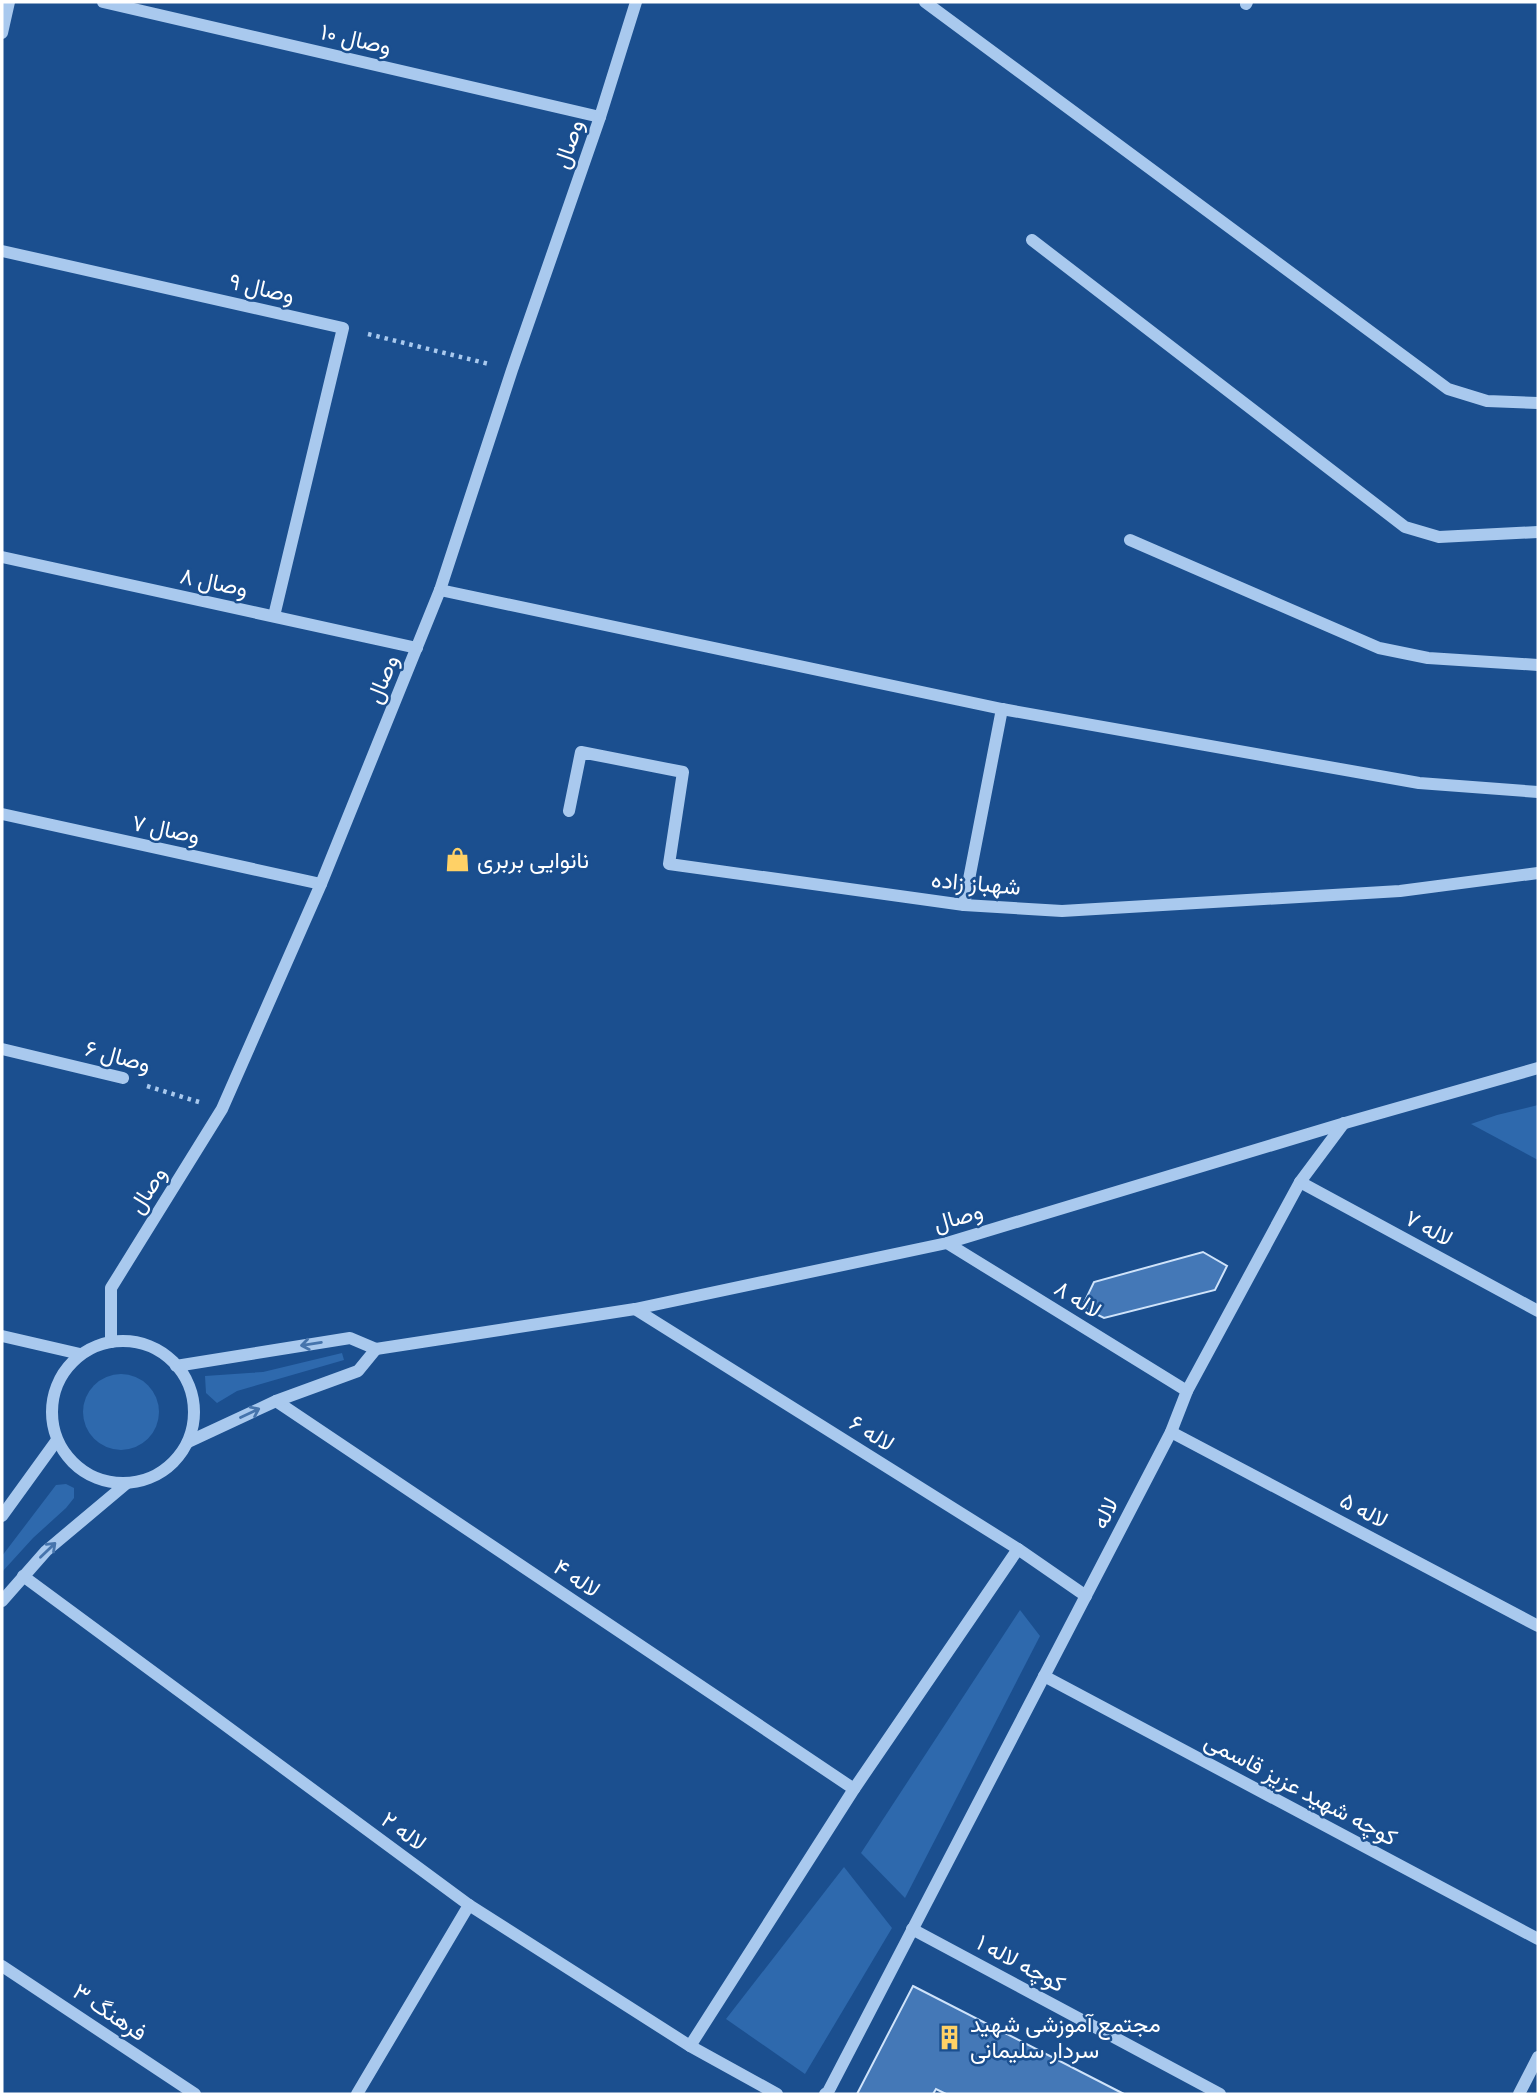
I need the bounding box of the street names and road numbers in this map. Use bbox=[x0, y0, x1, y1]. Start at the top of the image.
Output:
street label: وصال ۱۰ bbox=[318, 17, 394, 62]
street label: وصال bbox=[547, 116, 590, 173]
street label: وصال ۹ bbox=[226, 267, 298, 310]
street label: وصال ۸ bbox=[177, 561, 251, 604]
street label: وصال bbox=[360, 650, 405, 708]
street label: وصال ۷ bbox=[129, 808, 203, 851]
street label: شهباز زاده bbox=[930, 865, 1022, 902]
street label: وصال ۶ bbox=[82, 1034, 154, 1079]
street label: وصال bbox=[122, 1161, 173, 1219]
street label: وصال bbox=[930, 1197, 986, 1238]
street label: لاله ۷ bbox=[1400, 1204, 1458, 1252]
street label: لاله ۸ bbox=[1049, 1274, 1107, 1324]
street label: لاله ۶ bbox=[844, 1408, 900, 1458]
street label: لاله ۵ bbox=[1335, 1486, 1393, 1534]
street label: لاله bbox=[1085, 1493, 1125, 1533]
street label: لاله ۴ bbox=[548, 1552, 606, 1604]
street label: کوچه شهید عزیز قاسمی bbox=[1199, 1726, 1402, 1853]
street label: لاله ۲ bbox=[376, 1805, 432, 1857]
street label: کوچه لاله ۱ bbox=[971, 1928, 1070, 2000]
street label: فرهنگ ۳ bbox=[67, 1977, 152, 2048]

